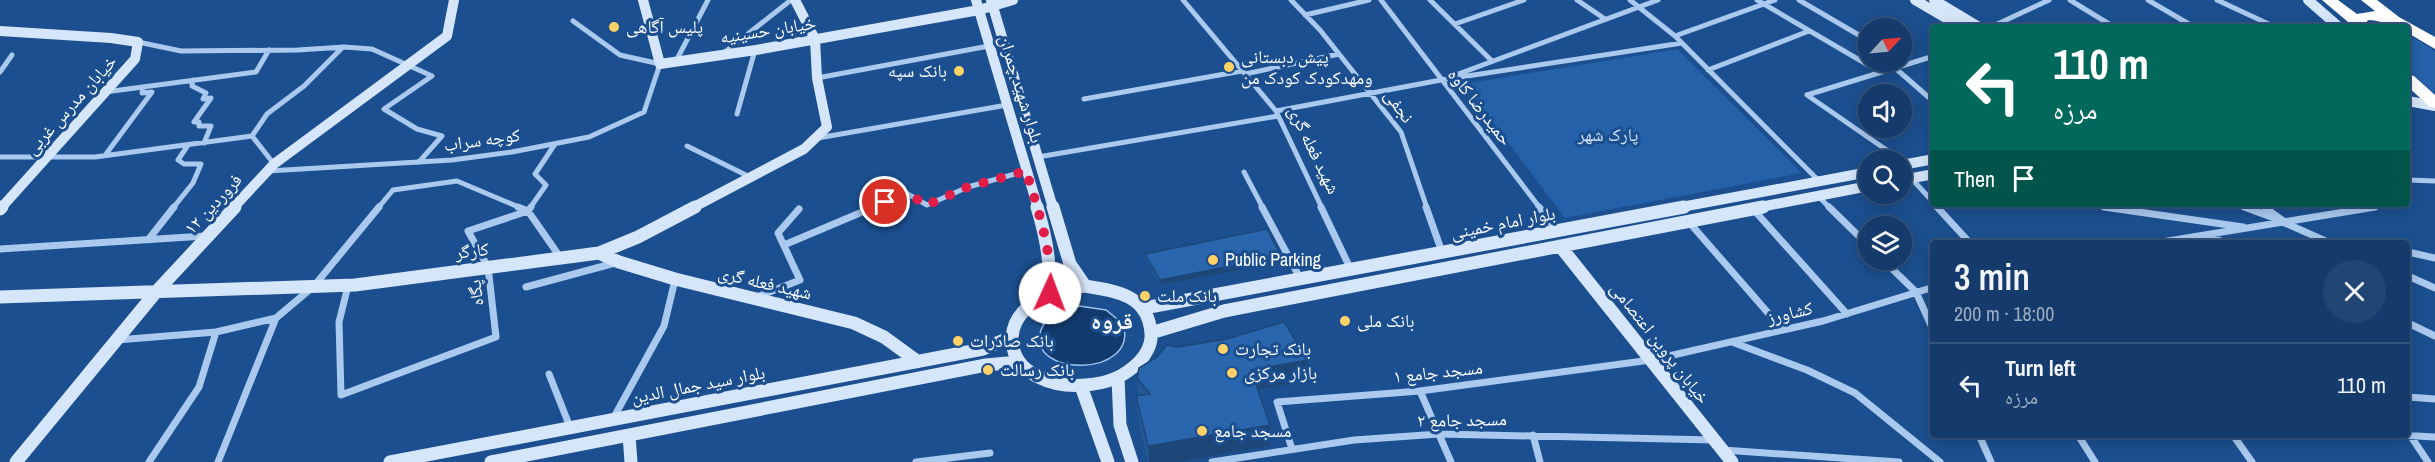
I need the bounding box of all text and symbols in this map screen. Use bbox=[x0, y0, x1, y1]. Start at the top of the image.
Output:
street label: خیابان حسینیه bbox=[718, 10, 817, 49]
place label: پلیس آگاهی bbox=[626, 14, 703, 39]
north arrow bbox=[1858, 18, 1912, 72]
map controls bbox=[1858, 18, 1912, 270]
marker: پلیس آگاهی bbox=[607, 20, 621, 34]
street label: بلوار شهید چمران bbox=[993, 32, 1050, 146]
text: 110 m bbox=[2053, 36, 2149, 92]
place label: پیش دبستانی ومهدکودک کودک من bbox=[1241, 44, 1373, 90]
icon: left bbox=[1954, 48, 2032, 126]
street label: خیابان مدرس غربی bbox=[19, 49, 122, 160]
place label: بانک سپه bbox=[888, 58, 947, 83]
marker: پیش دبستانی ومهدکودک کودک من bbox=[1222, 60, 1236, 74]
street label: حمیدرضا کاوه bbox=[1442, 63, 1518, 150]
marker: بانک سپه bbox=[952, 64, 966, 78]
street label: نجفی bbox=[1379, 84, 1420, 128]
button: sound bbox=[1858, 84, 1912, 138]
text: مرزه bbox=[2053, 91, 2098, 127]
street label: شهید فعله گری bbox=[1282, 101, 1347, 198]
street label: کوچه سراب bbox=[442, 122, 522, 157]
park label: پارک شهر bbox=[1577, 122, 1638, 147]
button: search bbox=[1858, 150, 1912, 204]
icon: arrive bbox=[2007, 162, 2040, 195]
text: Then bbox=[1954, 164, 1995, 194]
street label: ۱۲ فروردین bbox=[178, 168, 247, 239]
pin bbox=[859, 176, 910, 227]
icon: arrive bbox=[868, 185, 901, 218]
street label: بلوار امام خمینی bbox=[1448, 200, 1557, 245]
button: layers bbox=[1858, 216, 1912, 270]
street label: کارگر bbox=[453, 236, 491, 265]
place label: Public Parking bbox=[1225, 247, 1322, 272]
marker: Public Parking bbox=[1206, 253, 1220, 267]
text: 3 min bbox=[1954, 253, 2030, 301]
street label: شهید فعله گری bbox=[716, 260, 814, 305]
button: close bbox=[2323, 260, 2386, 323]
position arrow bbox=[1018, 261, 1082, 325]
street label: خیابان پروین اعتصامی bbox=[1605, 277, 1716, 409]
street label: پگاه bbox=[461, 278, 490, 308]
place label: بانک ملت bbox=[1157, 283, 1217, 308]
marker: بانک ملت bbox=[1138, 289, 1152, 303]
street label: کشاورز bbox=[1764, 295, 1816, 330]
text: 200 m · 18:00 bbox=[1954, 300, 2054, 327]
district label: قروه bbox=[1091, 304, 1133, 336]
place label: بانک ملی bbox=[1357, 308, 1415, 333]
marker: بانک ملی bbox=[1338, 314, 1352, 328]
place label: بانک صادرات bbox=[970, 328, 1054, 353]
marker: بانک صادرات bbox=[951, 334, 965, 348]
place label: بانک تجارت bbox=[1235, 336, 1311, 361]
marker: بانک تجارت bbox=[1216, 342, 1230, 356]
text: Turn left bbox=[2005, 353, 2076, 383]
street label: مسجد جامع ۱ bbox=[1392, 354, 1484, 389]
place label: بانک رسالت bbox=[1000, 357, 1074, 382]
street label: بلوار سید جمال الدین bbox=[629, 359, 767, 410]
place label: بازار مرکزی bbox=[1244, 360, 1317, 385]
marker: بانک رسالت bbox=[981, 363, 995, 377]
marker: بازار مرکزی bbox=[1225, 366, 1239, 380]
icon: left bbox=[1954, 369, 1987, 402]
text: 110 m bbox=[2337, 370, 2386, 400]
text: مرزه bbox=[2005, 383, 2038, 410]
street label: مسجد جامع ۲ bbox=[1417, 406, 1507, 433]
place label: مسجد جامع bbox=[1214, 418, 1292, 443]
marker: مسجد جامع bbox=[1195, 424, 1209, 438]

